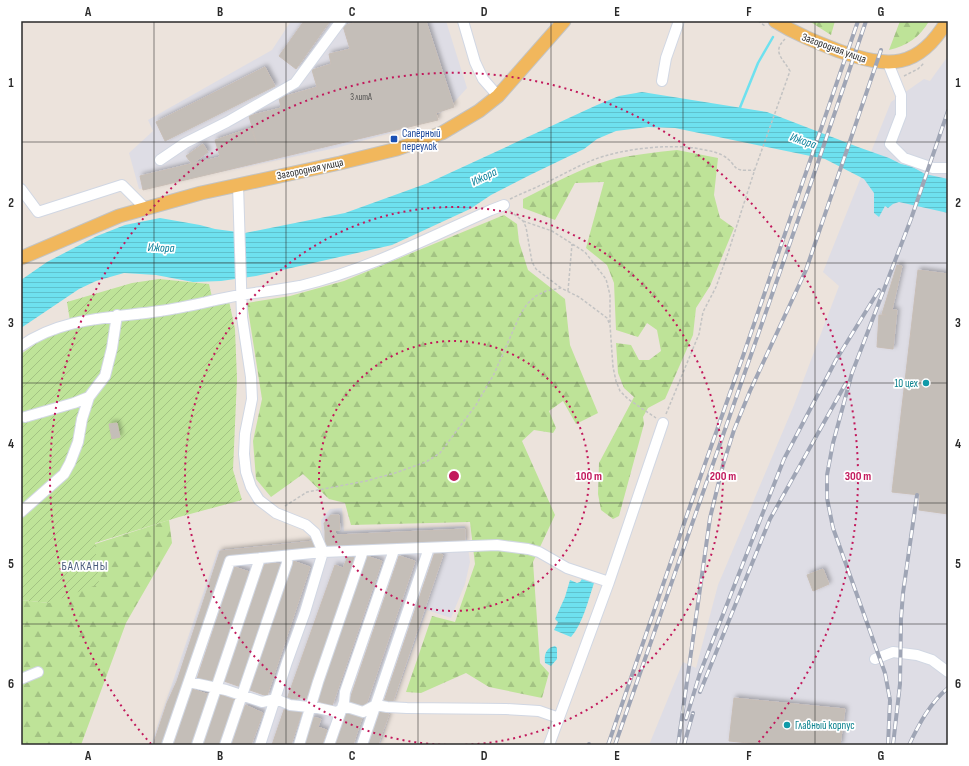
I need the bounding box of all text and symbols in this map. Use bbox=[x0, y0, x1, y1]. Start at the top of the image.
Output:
text: A bbox=[84, 4, 92, 20]
text: B bbox=[217, 4, 223, 20]
text: C bbox=[349, 4, 356, 20]
text: D bbox=[481, 4, 488, 20]
text: E bbox=[614, 4, 620, 20]
text: F bbox=[746, 4, 752, 20]
text: G bbox=[878, 4, 885, 20]
street label: Загородная улица bbox=[800, 30, 868, 66]
text: 1 bbox=[8, 75, 14, 91]
text: 1 bbox=[955, 75, 961, 91]
house number: 3 литА bbox=[350, 92, 372, 103]
place label: Сапёрный переулок bbox=[402, 127, 441, 153]
water label: Ижора bbox=[788, 130, 818, 152]
marker: Сапёрный переулок bbox=[389, 134, 399, 144]
street label: Загородная улица bbox=[276, 156, 344, 182]
water label: Ижора bbox=[469, 164, 499, 190]
text: 2 bbox=[8, 195, 14, 211]
text: 2 bbox=[955, 195, 961, 211]
water label: Ижора bbox=[147, 240, 175, 256]
text: 3 bbox=[8, 315, 14, 331]
text: 3 bbox=[955, 315, 961, 331]
place label: 10 цех bbox=[894, 377, 918, 390]
marker: 10 цех bbox=[921, 378, 931, 388]
text: 4 bbox=[8, 436, 14, 452]
text: 4 bbox=[955, 436, 961, 452]
centre of rings bbox=[447, 469, 461, 483]
text: 100 m bbox=[576, 469, 602, 484]
text: 200 m bbox=[710, 469, 736, 484]
text: 300 m bbox=[845, 469, 871, 484]
text: 5 bbox=[8, 556, 14, 572]
text: 5 bbox=[955, 556, 961, 572]
district label: БАЛКАНЫ bbox=[62, 559, 108, 574]
text: 6 bbox=[8, 676, 14, 692]
text: 6 bbox=[955, 676, 961, 692]
place label: Главный корпус bbox=[795, 719, 855, 732]
marker: Главный корпус bbox=[782, 720, 792, 730]
text: A bbox=[84, 748, 92, 764]
text: B bbox=[217, 748, 223, 764]
text: C bbox=[349, 748, 356, 764]
text: D bbox=[481, 748, 488, 764]
text: E bbox=[614, 748, 620, 764]
text: F bbox=[746, 748, 752, 764]
text: G bbox=[878, 748, 885, 764]

